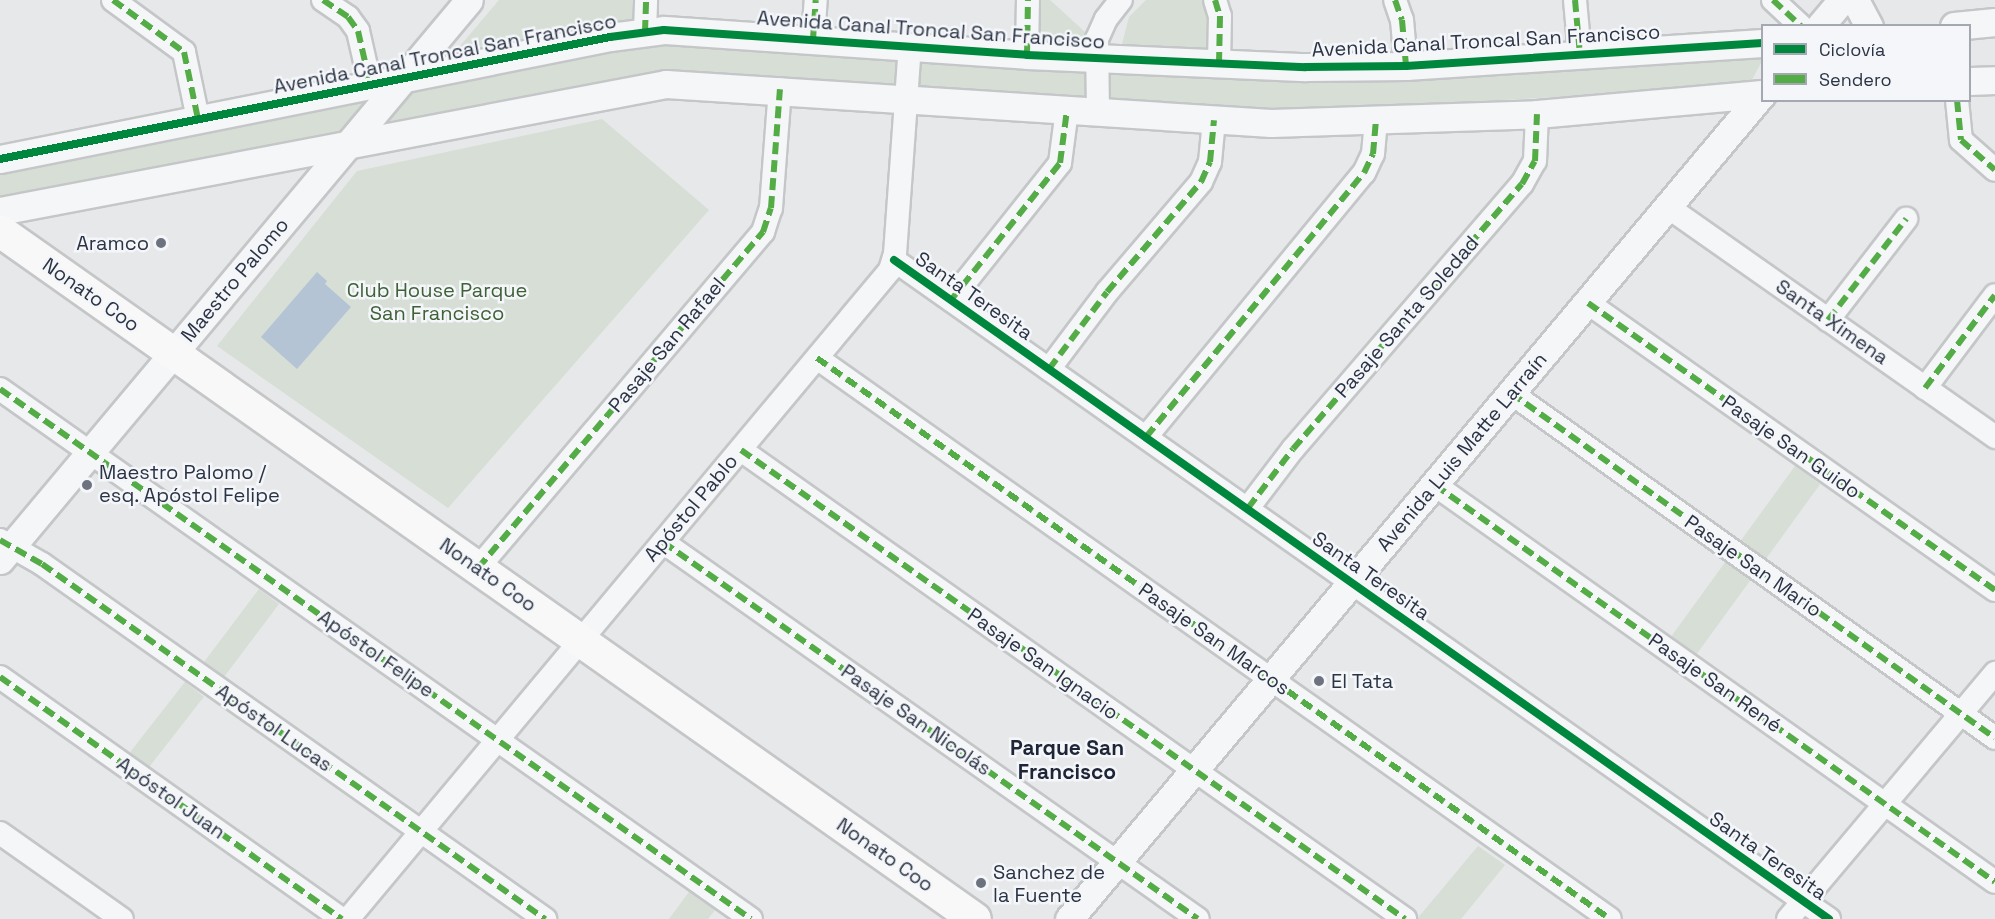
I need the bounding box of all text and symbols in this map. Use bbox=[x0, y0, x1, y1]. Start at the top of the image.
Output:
street label: Avenida Canal Troncal San Francisco bbox=[756, 6, 1106, 54]
street label: Avenida Canal Troncal San Francisco bbox=[271, 9, 619, 99]
street label: Avenida Canal Troncal San Francisco bbox=[1311, 20, 1661, 62]
legend bbox=[1761, 24, 1971, 102]
text: Ciclovía bbox=[1819, 38, 1885, 61]
text: Sendero bbox=[1819, 68, 1892, 91]
street label: Maestro Palomo bbox=[176, 213, 294, 347]
place label: Aramco bbox=[76, 231, 149, 255]
street label: Pasaje Santa Soledad bbox=[1330, 231, 1484, 403]
marker: Aramco bbox=[154, 236, 168, 250]
street label: Santa Teresita bbox=[911, 247, 1037, 345]
street label: Nonato Coo bbox=[38, 253, 144, 337]
street label: Pasaje San Rafael bbox=[604, 273, 730, 417]
street label: Santa Ximena bbox=[1771, 274, 1893, 370]
park label: Club House Parque San Francisco bbox=[347, 278, 527, 325]
street label: Avenida Luis Matte Larraín bbox=[1372, 348, 1552, 556]
street label: Pasaje San Guido bbox=[1717, 390, 1865, 504]
street label: Apóstol Pablo bbox=[639, 449, 743, 567]
place label: Maestro Palomo / esq. Apóstol Felipe bbox=[99, 461, 281, 508]
marker: Maestro Palomo / esq. Apóstol Felipe bbox=[80, 478, 94, 492]
street label: Pasaje San Mario bbox=[1680, 510, 1826, 622]
street label: Santa Teresita bbox=[1308, 527, 1434, 625]
street label: Nonato Coo bbox=[435, 533, 541, 617]
street label: Pasaje San Marcos bbox=[1134, 578, 1294, 700]
street label: Pasaje San Ignacio bbox=[963, 603, 1123, 725]
street label: Apóstol Felipe bbox=[313, 605, 439, 703]
street label: Pasaje San René bbox=[1644, 628, 1786, 738]
street label: Pasaje San Nicolás bbox=[836, 659, 996, 781]
place label: El Tata bbox=[1331, 669, 1394, 693]
marker: El Tata bbox=[1312, 674, 1326, 688]
street label: Apóstol Lucas bbox=[211, 679, 337, 777]
district label: Parque San Francisco bbox=[1010, 735, 1124, 785]
street label: Apóstol Juan bbox=[112, 752, 230, 844]
street label: Santa Teresita bbox=[1705, 807, 1831, 905]
street label: Nonato Coo bbox=[832, 813, 938, 897]
place label: Sanchez de la Fuente bbox=[993, 860, 1105, 907]
marker: Sanchez de la Fuente bbox=[974, 876, 988, 890]

